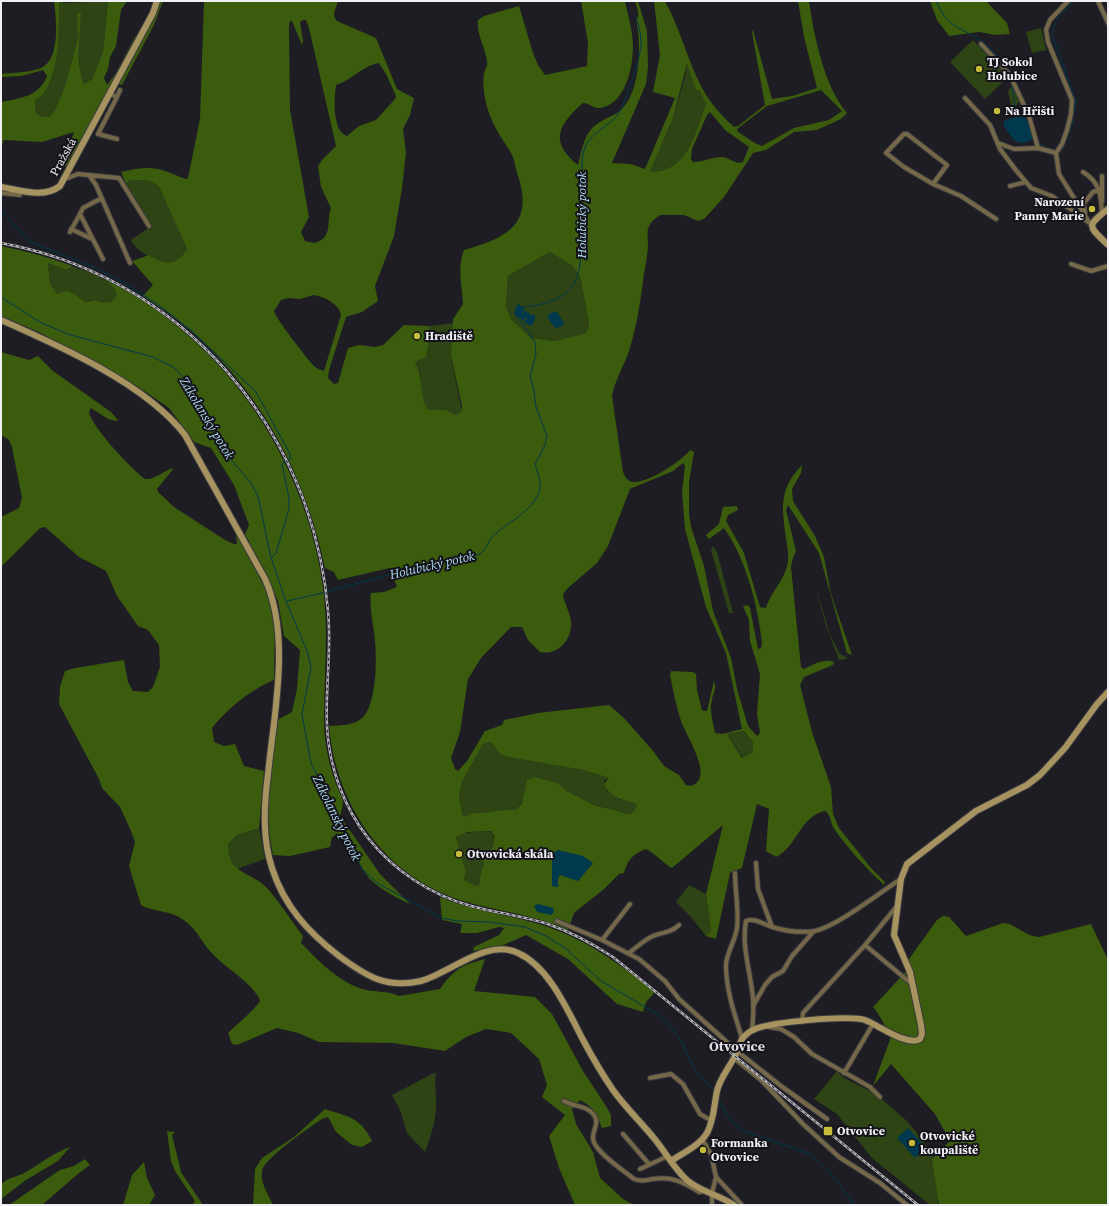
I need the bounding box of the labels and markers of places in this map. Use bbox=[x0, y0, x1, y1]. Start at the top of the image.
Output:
place label: TJ Sokol Holubice bbox=[987, 54, 1037, 84]
marker: TJ Sokol Holubice bbox=[974, 64, 984, 74]
place label: Na Hřišti bbox=[1005, 103, 1055, 119]
marker: Na Hřišti bbox=[992, 106, 1002, 116]
place label: Narození Panny Marie bbox=[1015, 194, 1084, 224]
marker: Narození Panny Marie bbox=[1087, 204, 1097, 214]
place label: Hradiště bbox=[425, 328, 473, 344]
marker: Hradiště bbox=[412, 331, 422, 341]
place label: Otvovická skála bbox=[467, 846, 554, 862]
marker: Otvovická skála bbox=[454, 849, 464, 859]
place label: Otvovice bbox=[837, 1123, 885, 1139]
marker: Otvovice bbox=[822, 1125, 834, 1137]
place label: Otvovické koupaliště bbox=[920, 1128, 978, 1158]
place label: Formanka Otvovice bbox=[711, 1135, 768, 1165]
marker: Otvovické koupaliště bbox=[907, 1138, 917, 1148]
marker: Formanka Otvovice bbox=[698, 1145, 708, 1155]

